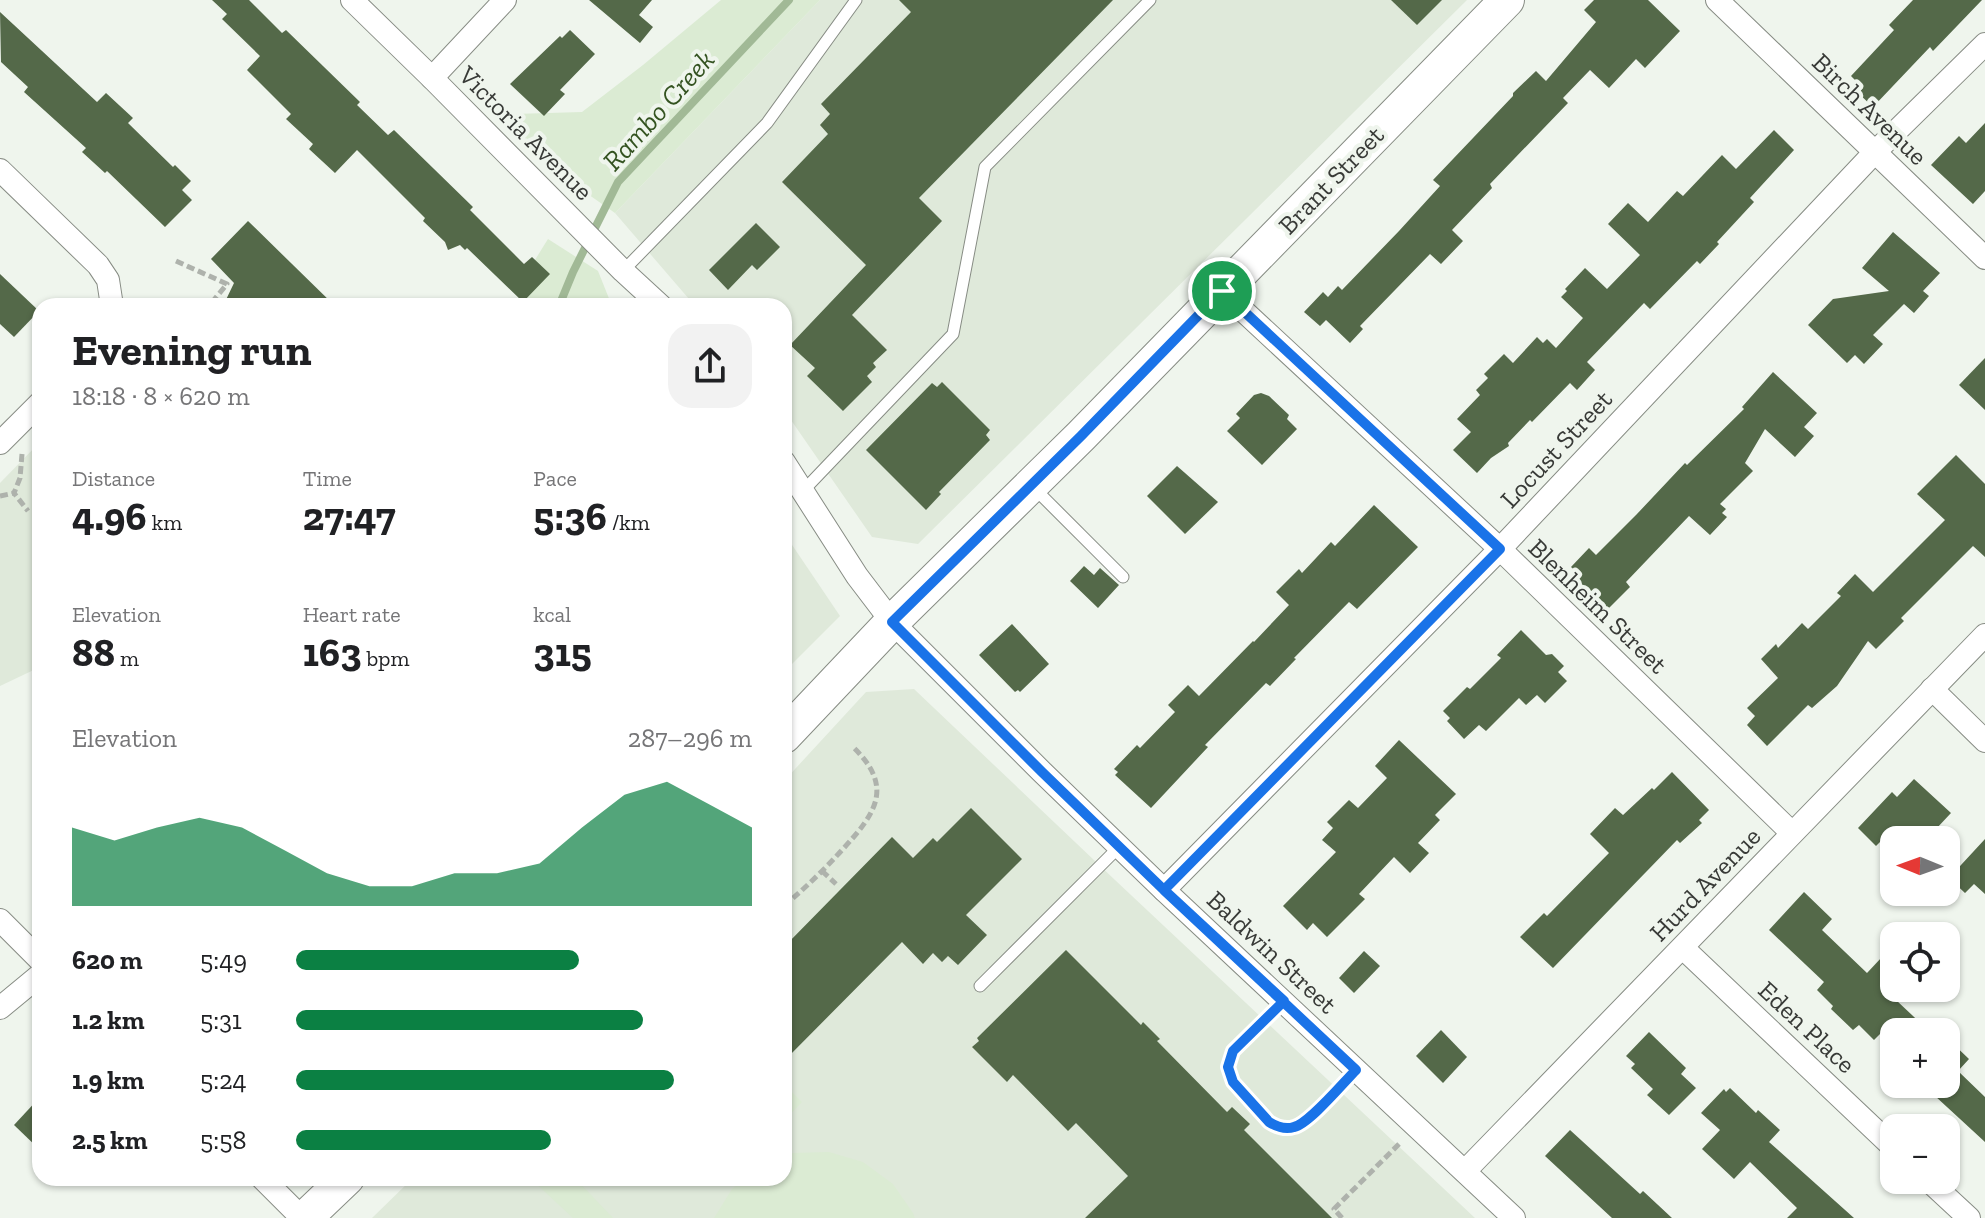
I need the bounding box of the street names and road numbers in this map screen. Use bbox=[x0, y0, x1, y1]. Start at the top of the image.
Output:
street label: Birch Avenue bbox=[1806, 46, 1934, 172]
street label: Victoria Avenue bbox=[451, 58, 600, 207]
street label: Brant Street bbox=[1272, 119, 1391, 241]
street label: Locust Street bbox=[1493, 383, 1619, 515]
street label: Blenheim Street bbox=[1522, 532, 1674, 680]
street label: Hurd Avenue bbox=[1643, 820, 1767, 948]
street label: Baldwin Street bbox=[1200, 884, 1344, 1020]
street label: Eden Place bbox=[1752, 974, 1862, 1080]

